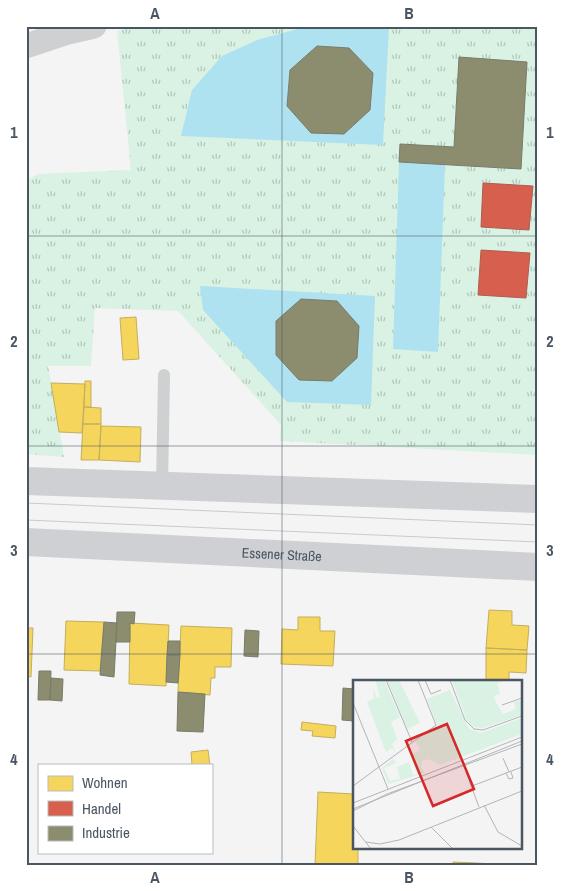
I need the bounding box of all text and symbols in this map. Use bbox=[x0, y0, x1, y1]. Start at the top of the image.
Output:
text: A bbox=[150, 2, 160, 24]
text: B bbox=[404, 2, 414, 24]
text: 1 bbox=[10, 121, 18, 143]
text: 1 bbox=[546, 121, 554, 143]
text: 2 bbox=[10, 330, 18, 352]
text: 2 bbox=[546, 330, 554, 352]
text: 3 bbox=[10, 539, 18, 561]
text: 3 bbox=[546, 539, 554, 561]
street label: Essener Straße bbox=[241, 544, 322, 565]
inset map bbox=[353, 680, 522, 848]
text: 4 bbox=[10, 748, 18, 770]
text: 4 bbox=[546, 748, 554, 770]
legend bbox=[38, 764, 212, 854]
text: Wohnen bbox=[82, 772, 128, 793]
text: Handel bbox=[82, 798, 121, 819]
text: Industrie bbox=[82, 822, 130, 843]
text: A bbox=[150, 866, 160, 888]
text: B bbox=[404, 866, 414, 888]

